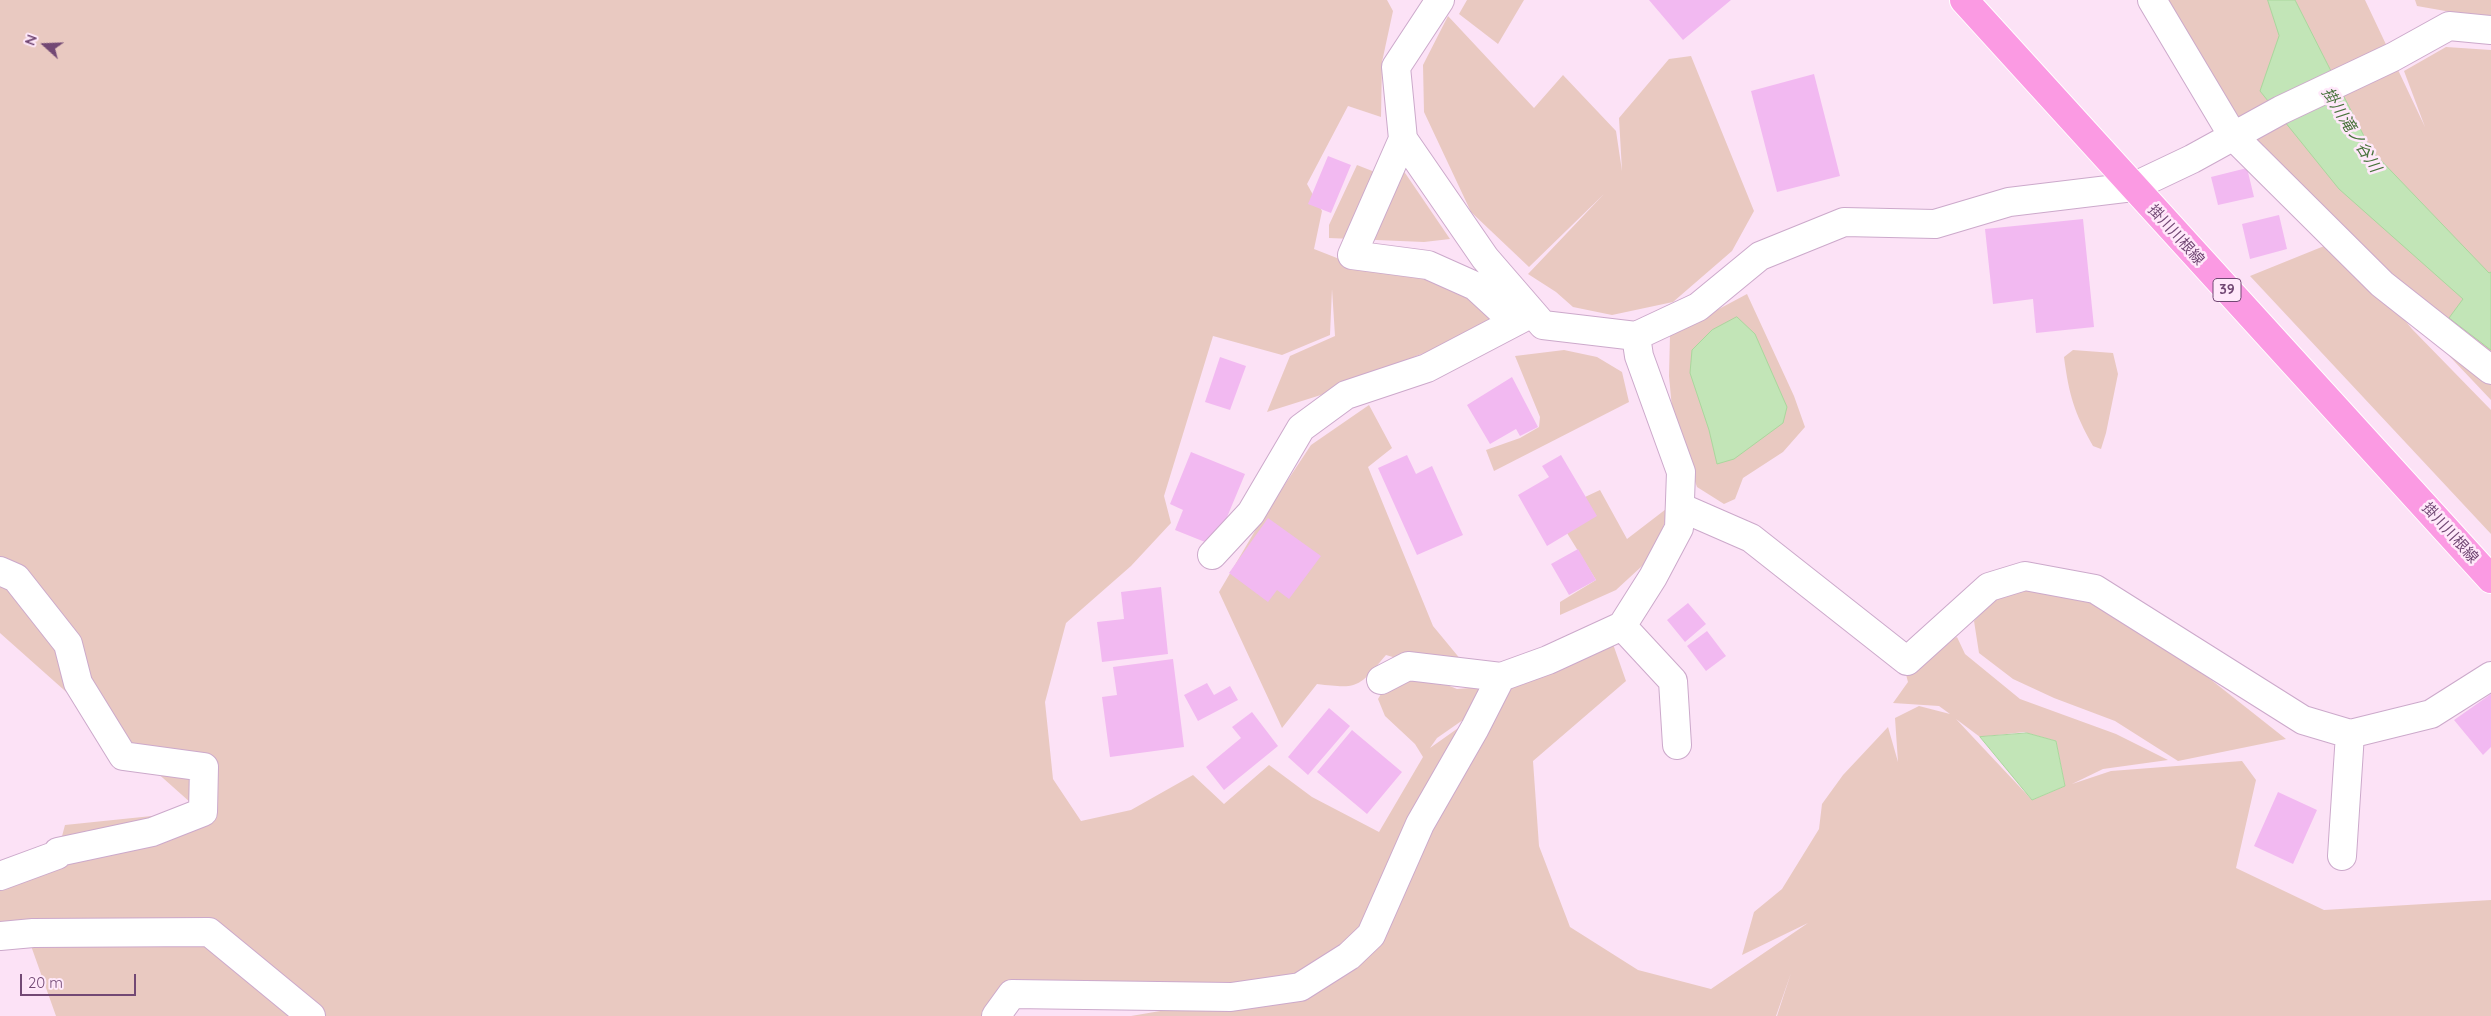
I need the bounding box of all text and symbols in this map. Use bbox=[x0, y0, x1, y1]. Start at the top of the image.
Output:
north arrow bbox=[20, 20, 70, 70]
text: N bbox=[21, 32, 41, 48]
water label: 掛川滝ノ谷川 bbox=[2317, 84, 2385, 176]
street label: 掛川川根線 bbox=[2144, 201, 2208, 269]
road number: 39 bbox=[2213, 278, 2241, 302]
street label: 掛川川根線 bbox=[2418, 499, 2482, 567]
scale bar bbox=[22, 964, 139, 996]
text: 20 m bbox=[28, 973, 63, 992]

